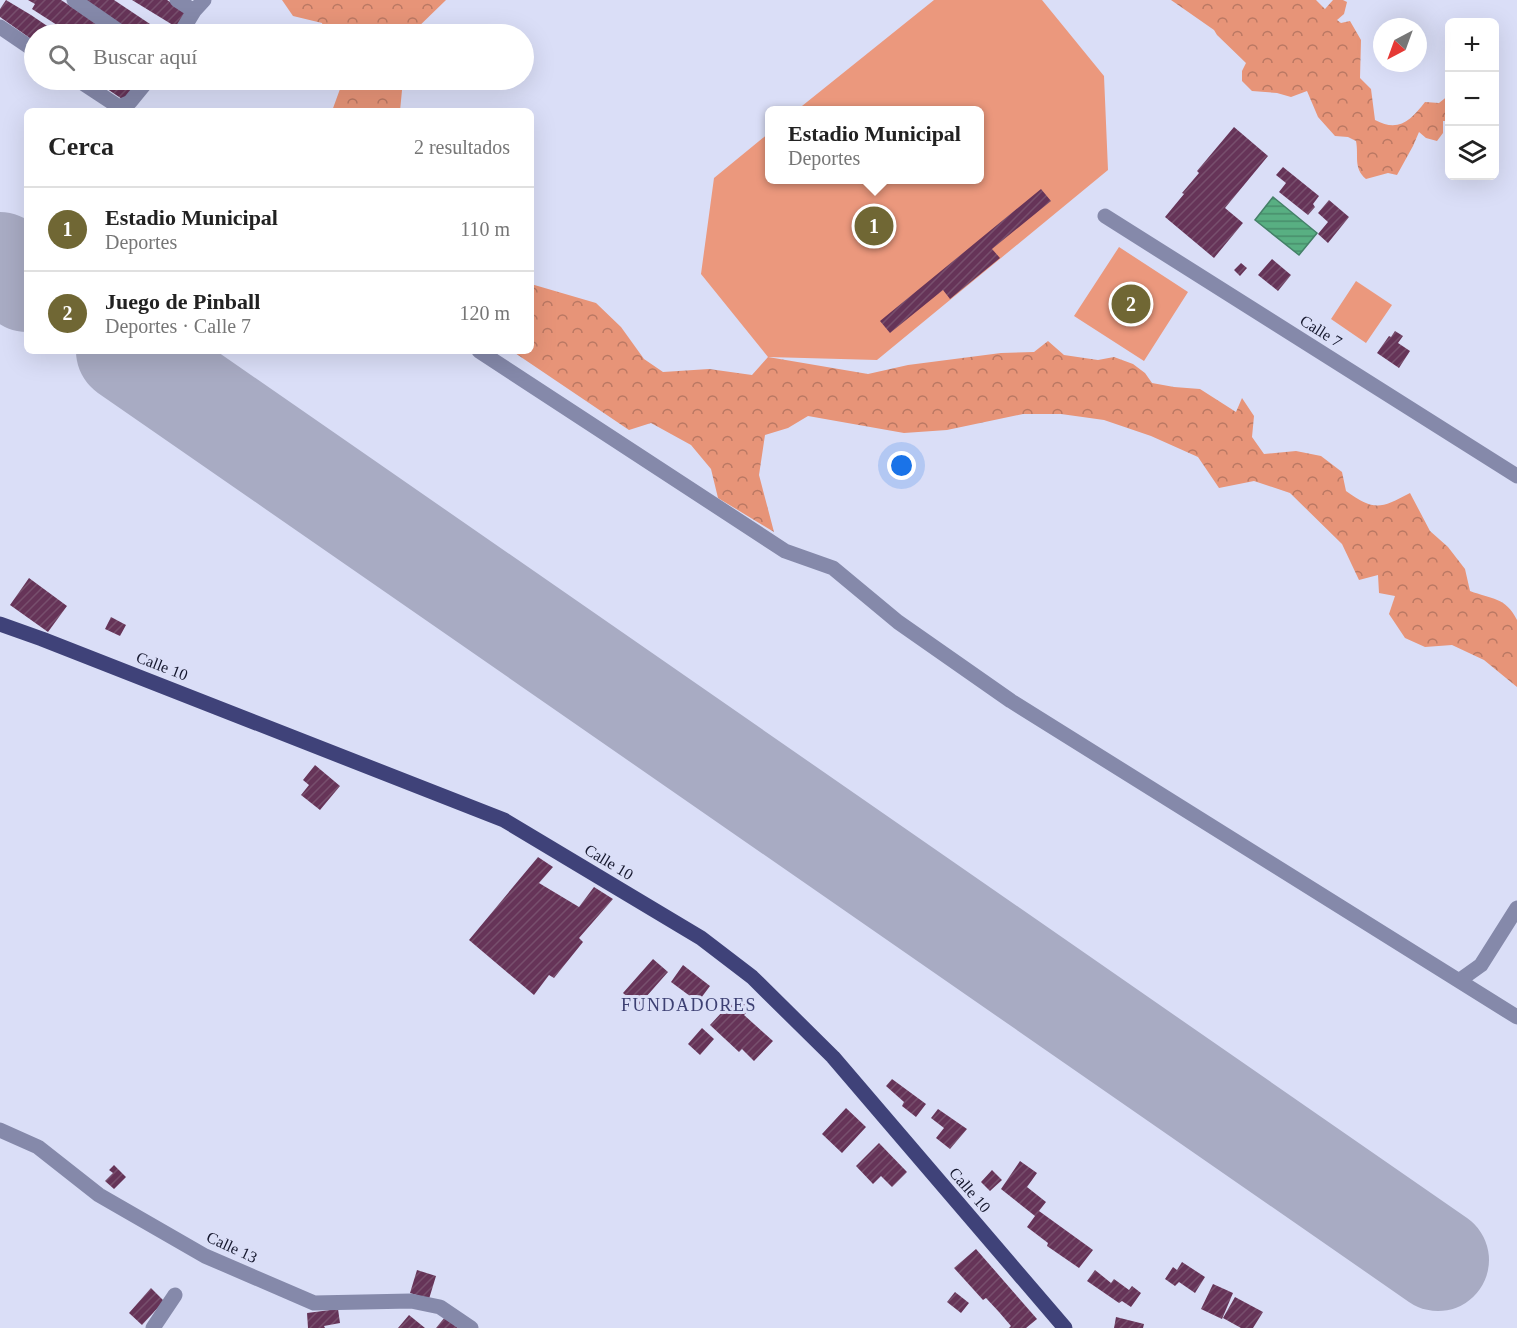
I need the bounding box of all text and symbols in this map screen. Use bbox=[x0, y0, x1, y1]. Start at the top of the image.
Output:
north arrow bbox=[1373, 18, 1427, 72]
map controls bbox=[1445, 18, 1499, 180]
button: + bbox=[1445, 18, 1499, 72]
search box bbox=[24, 24, 534, 90]
icon: search bbox=[45, 41, 78, 74]
text: Buscar aquí bbox=[93, 44, 197, 69]
button: − bbox=[1445, 72, 1499, 126]
popup bbox=[765, 106, 984, 184]
text: Estadio Municipal bbox=[788, 121, 961, 146]
button: layers bbox=[1445, 126, 1499, 180]
text: Cerca bbox=[48, 132, 114, 161]
text: 2 resultados bbox=[414, 136, 510, 158]
text: Deportes bbox=[788, 147, 860, 169]
pin: 1 bbox=[854, 204, 894, 248]
text: Estadio Municipal bbox=[105, 205, 278, 230]
text: 1 bbox=[63, 218, 73, 240]
text: 110 m bbox=[460, 218, 510, 240]
text: Deportes bbox=[105, 231, 177, 253]
pin: 2 bbox=[1112, 282, 1150, 326]
text: Juego de Pinball bbox=[105, 289, 260, 314]
text: 2 bbox=[63, 302, 73, 324]
text: 120 m bbox=[459, 302, 510, 324]
street label: Calle 7 bbox=[1297, 312, 1345, 350]
text: Deportes · Calle 7 bbox=[105, 315, 251, 337]
your location bbox=[887, 451, 916, 480]
street label: Calle 10 bbox=[134, 648, 190, 684]
street label: Calle 10 bbox=[582, 841, 636, 883]
district label: FUNDADORES bbox=[621, 995, 757, 1015]
street label: Calle 10 bbox=[946, 1164, 994, 1216]
street label: Calle 13 bbox=[204, 1228, 260, 1266]

